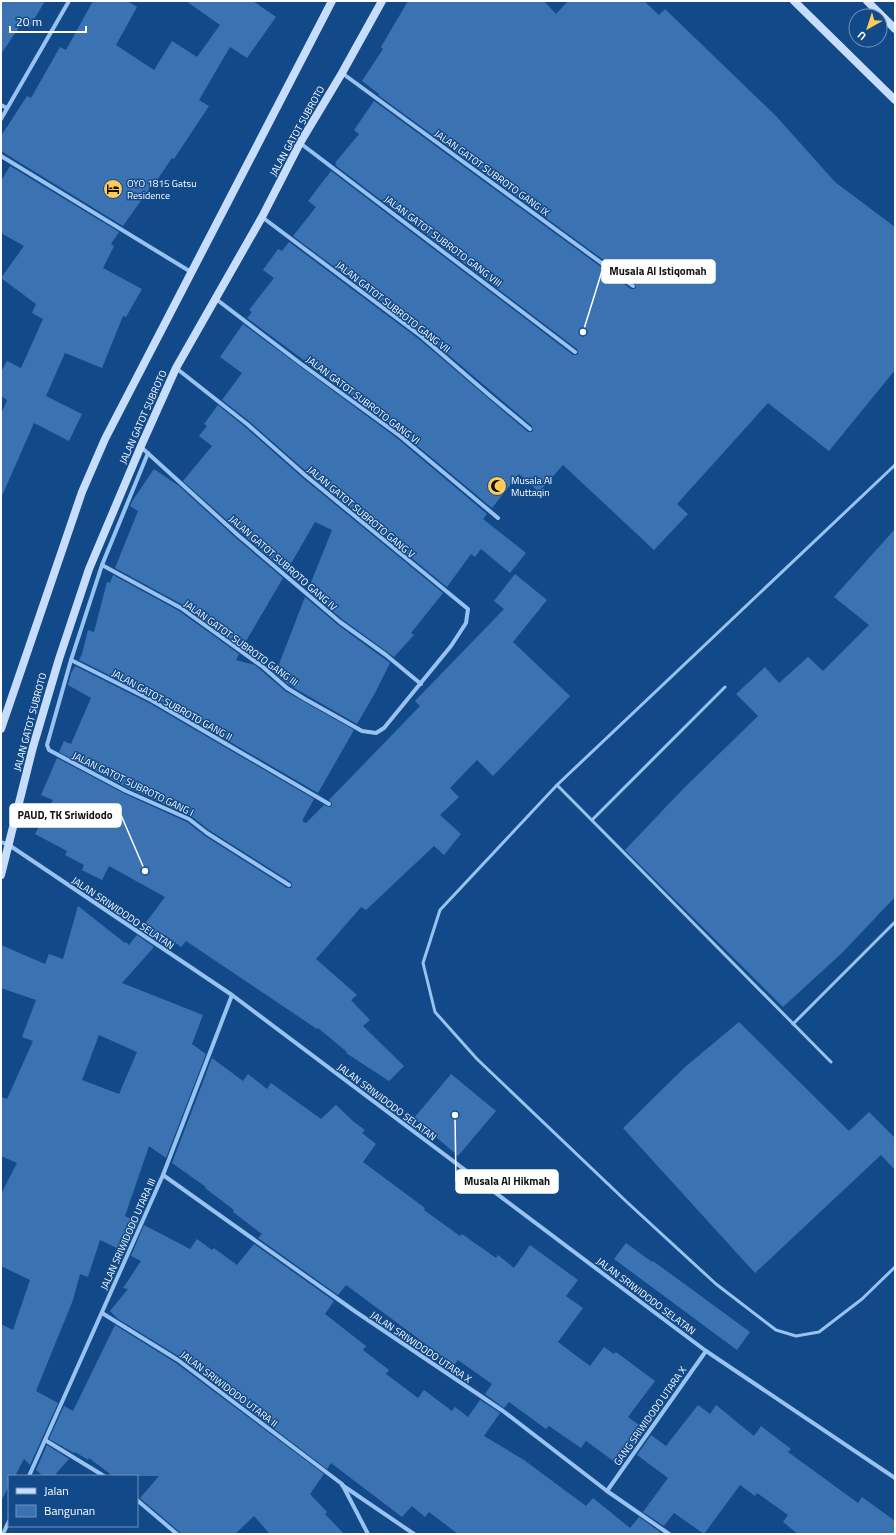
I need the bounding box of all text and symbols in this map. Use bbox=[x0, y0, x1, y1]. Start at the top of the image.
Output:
scale bar bbox=[10, 8, 86, 34]
north arrow bbox=[848, 8, 888, 48]
text: 20 m bbox=[16, 12, 42, 31]
text: U bbox=[854, 27, 870, 44]
street label: JALAN GATOT SUBROTO bbox=[266, 83, 328, 179]
street label: JALAN GATOT SUBROTO GANG IX bbox=[431, 126, 553, 220]
place label: OYO 1815 Gatsu Residence bbox=[127, 176, 196, 203]
hotel icon: OYO 1815 Gatsu Residence bbox=[102, 178, 124, 200]
street label: JALAN GATOT SUBROTO GANG VIII bbox=[381, 192, 505, 290]
street label: JALAN GATOT SUBROTO GANG VII bbox=[333, 258, 453, 356]
callout: Musala Al Istiqomah bbox=[602, 260, 715, 283]
text: Musala Al Istiqomah bbox=[609, 263, 707, 279]
street label: JALAN GATOT SUBROTO GANG VI bbox=[303, 352, 423, 448]
street label: JALAN GATOT SUBROTO bbox=[116, 367, 171, 466]
street label: JALAN GATOT SUBROTO GANG V bbox=[304, 462, 418, 562]
place label: Musala Al Muttaqin bbox=[511, 473, 552, 500]
mosque icon: Musala Al Muttaqin bbox=[486, 475, 508, 497]
street label: JALAN GATOT SUBROTO GANG IV bbox=[226, 512, 341, 614]
street label: JALAN GATOT SUBROTO GANG III bbox=[181, 596, 301, 690]
street label: JALAN GATOT SUBROTO GANG II bbox=[109, 666, 235, 744]
street label: JALAN GATOT SUBROTO bbox=[10, 671, 50, 773]
street label: JALAN GATOT SUBROTO GANG I bbox=[70, 748, 196, 820]
callout: PAUD, TK Sriwidodo bbox=[10, 804, 121, 827]
text: PAUD, TK Sriwidodo bbox=[17, 807, 113, 823]
street label: JALAN SRIWIDODO SELATAN bbox=[69, 873, 177, 953]
street label: JALAN SRIWIDODO SELATAN bbox=[334, 1060, 440, 1144]
callout: Musala Al Hikmah bbox=[456, 1170, 558, 1193]
text: Musala Al Hikmah bbox=[464, 1173, 550, 1189]
street label: JALAN SRIWIDODO UTARA III bbox=[97, 1176, 159, 1292]
street label: JALAN SRIWIDODO SELATAN bbox=[593, 1254, 699, 1338]
street label: JALAN SRIWIDODO UTARA X bbox=[367, 1307, 475, 1387]
street label: JALAN SRIWIDODO UTARA II bbox=[177, 1347, 281, 1431]
street label: GANG SRIWIDODO UTARA X bbox=[610, 1363, 690, 1469]
legend bbox=[8, 1475, 138, 1527]
text: Jalan bbox=[44, 1481, 69, 1500]
text: Bangunan bbox=[44, 1501, 95, 1520]

